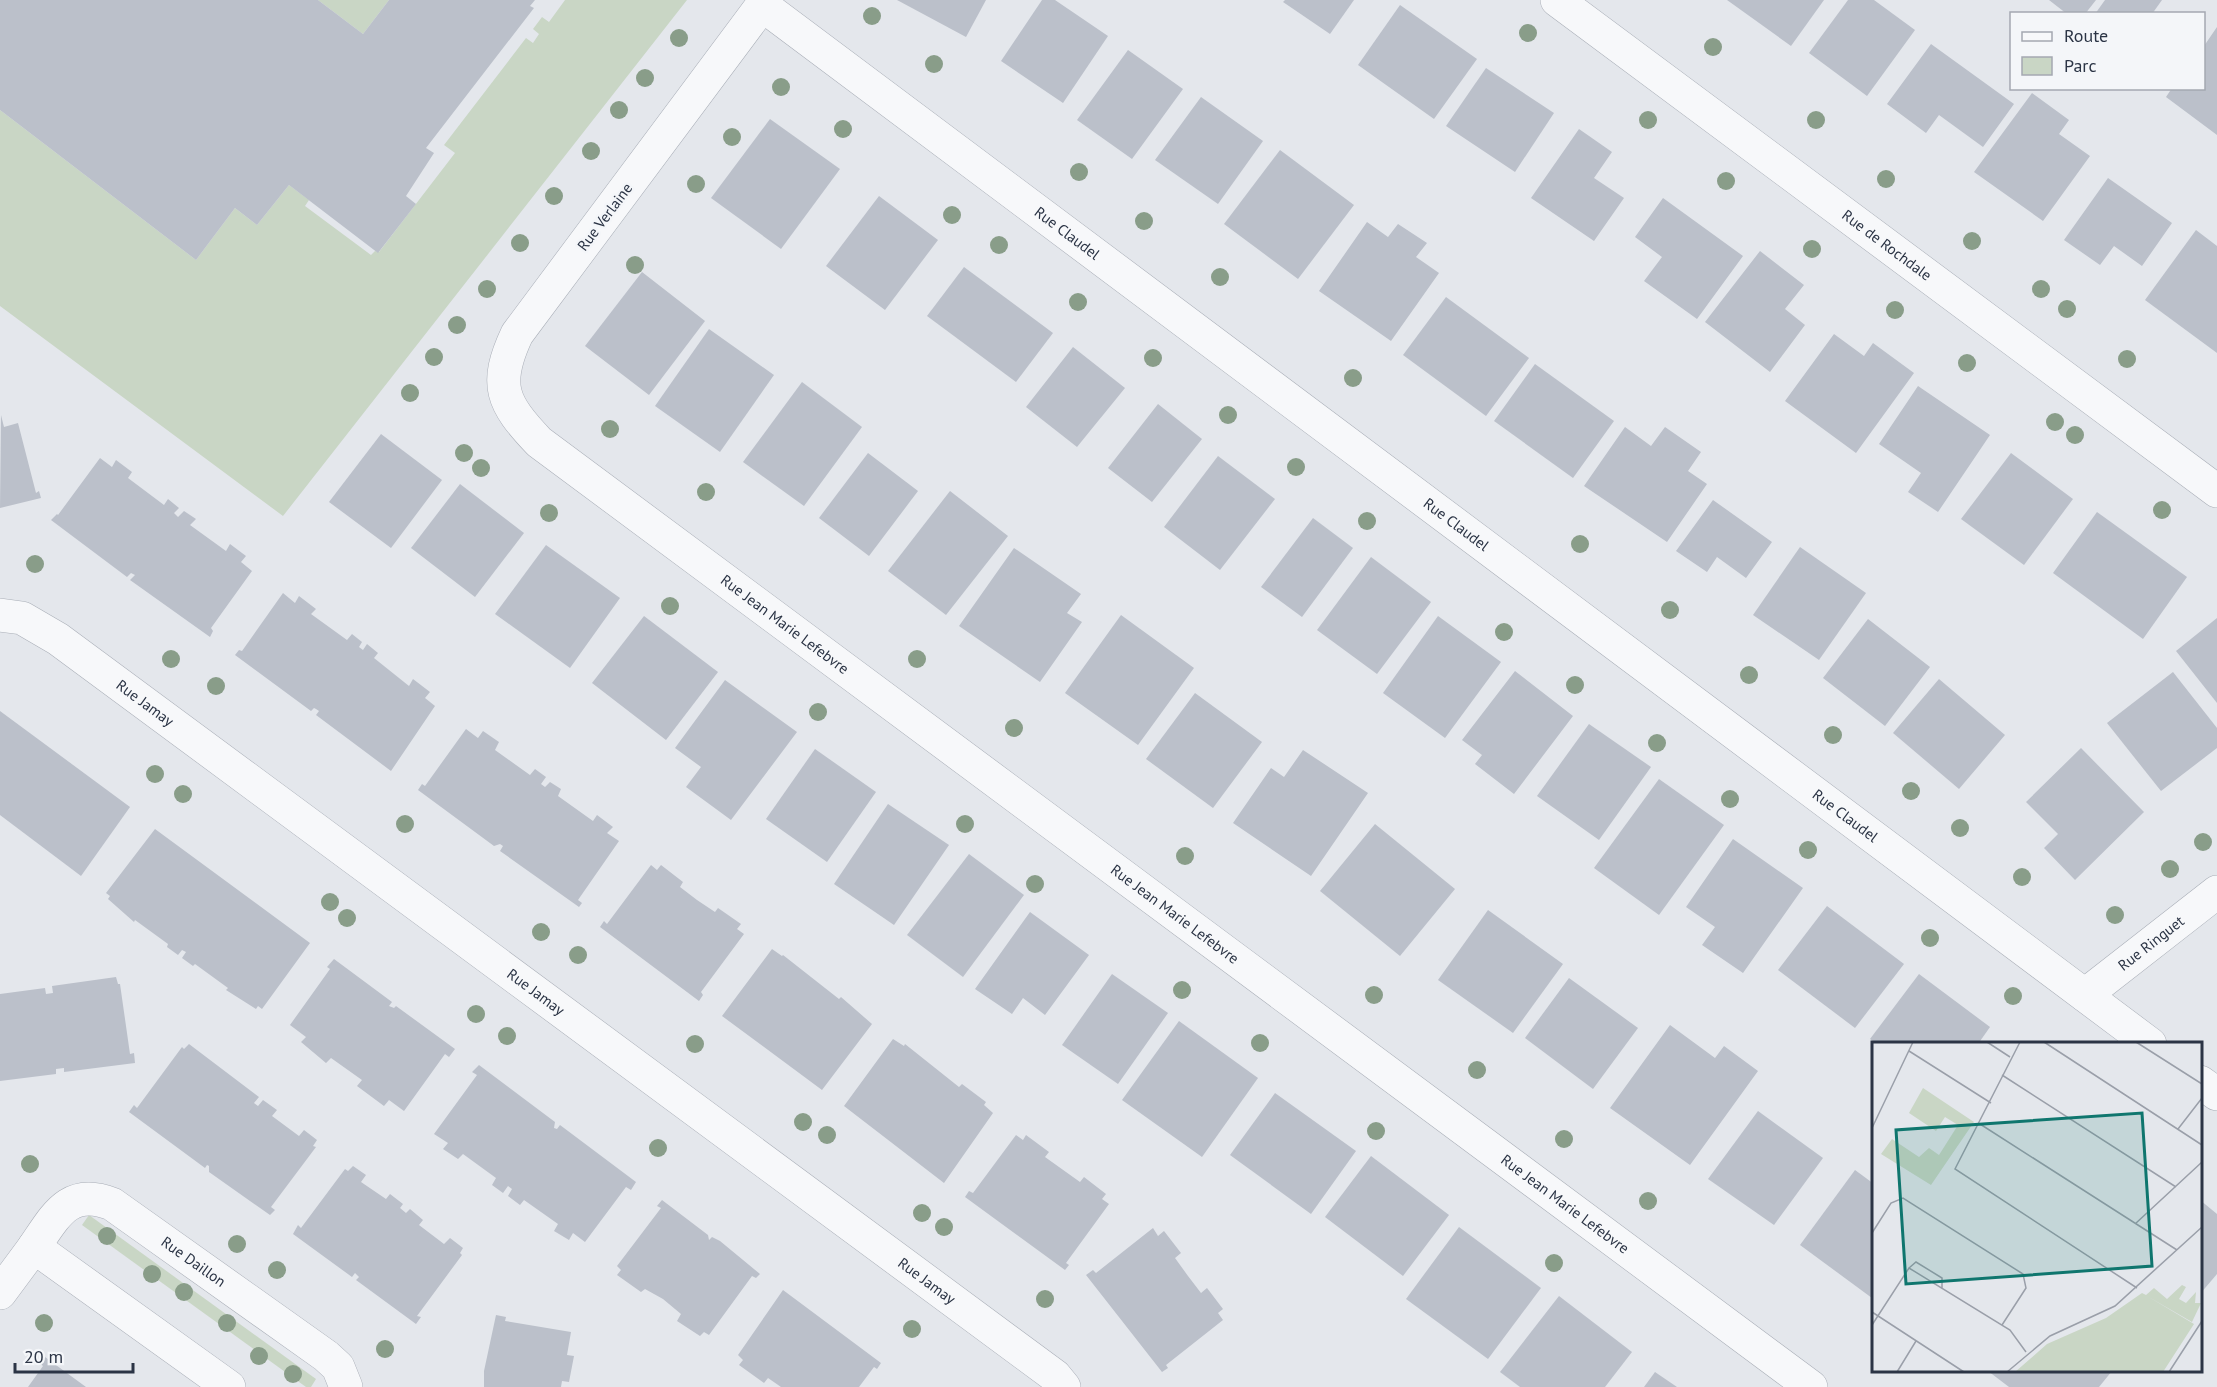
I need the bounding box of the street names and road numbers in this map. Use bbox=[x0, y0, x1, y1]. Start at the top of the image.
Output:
street label: Rue Verlaine bbox=[573, 179, 636, 254]
street label: Rue Claudel bbox=[1031, 202, 1104, 264]
street label: Rue de Rochdale bbox=[1838, 205, 1936, 284]
street label: Rue Claudel bbox=[1420, 493, 1493, 555]
street label: Rue Jean Marie Lefebvre bbox=[717, 570, 853, 678]
street label: Rue Jamay bbox=[113, 675, 178, 730]
street label: Rue Claudel bbox=[1809, 785, 1883, 846]
street label: Rue Jean Marie Lefebvre bbox=[1107, 860, 1243, 968]
street label: Rue Ringuet bbox=[2114, 911, 2188, 975]
street label: Rue Jamay bbox=[503, 964, 569, 1019]
street label: Rue Jean Marie Lefebvre bbox=[1497, 1150, 1633, 1258]
street label: Rue Daillon bbox=[158, 1232, 230, 1291]
street label: Rue Jamay bbox=[894, 1253, 959, 1308]

